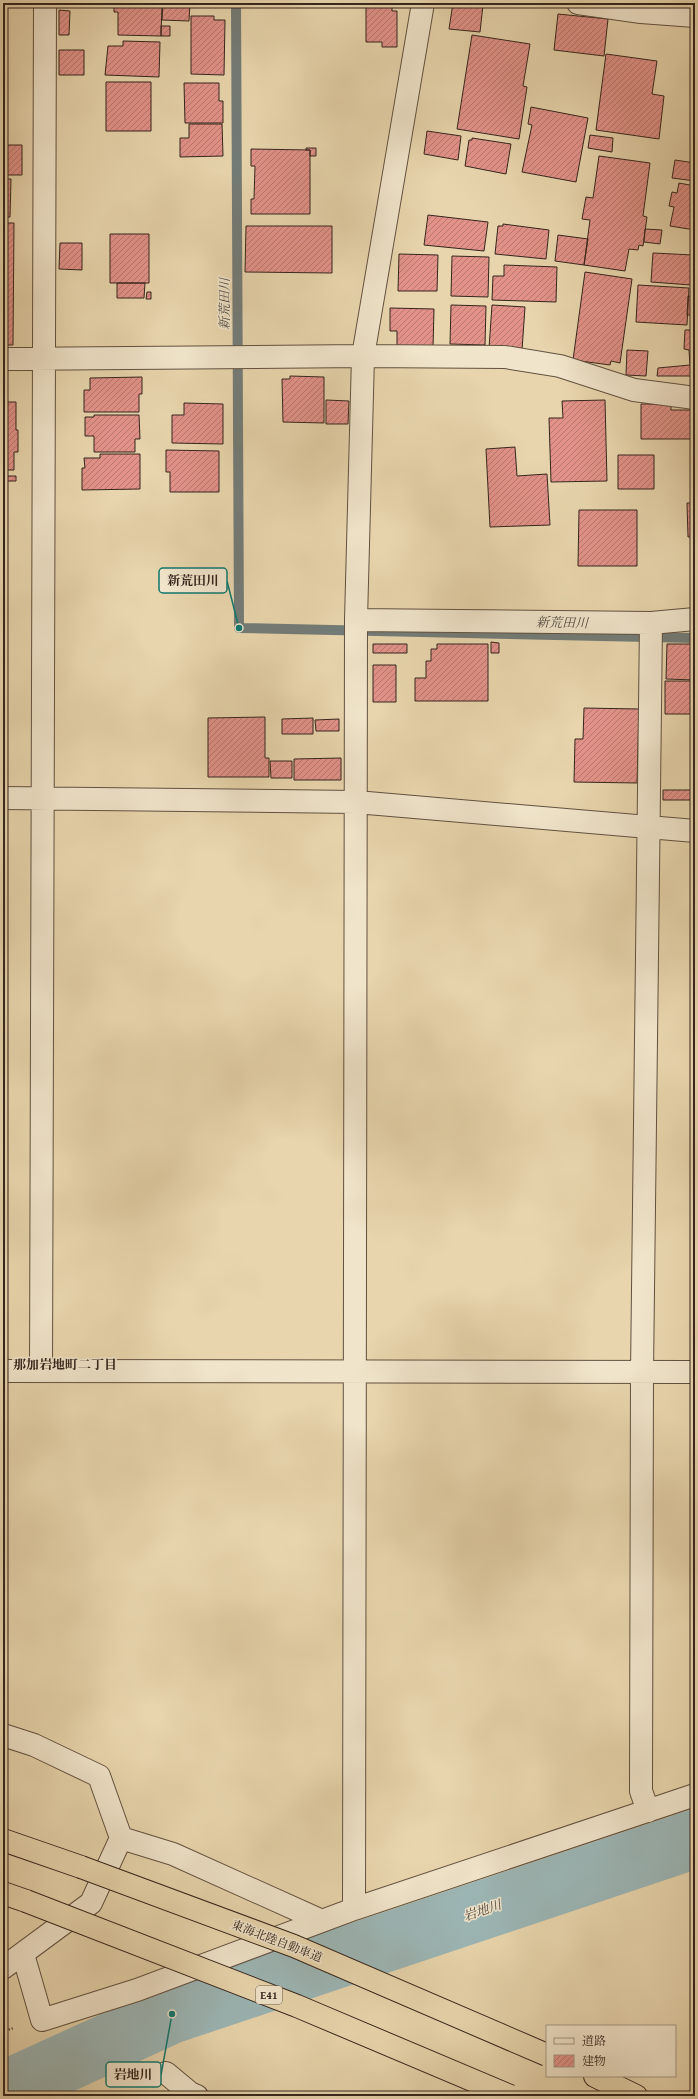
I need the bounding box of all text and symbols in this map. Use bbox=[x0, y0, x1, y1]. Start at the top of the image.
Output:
water label: 新荒田川 bbox=[215, 276, 234, 330]
callout: 新荒田川 bbox=[159, 568, 227, 593]
text: 新荒田川 bbox=[167, 571, 219, 590]
water label: 新荒田川 bbox=[536, 613, 590, 632]
district label: 那加岩地町二丁目 bbox=[13, 1355, 117, 1374]
water label: 岩地川 bbox=[461, 1894, 506, 1926]
street label: 東海北陸自動車道 bbox=[229, 1915, 325, 1966]
road number: E41 bbox=[256, 1986, 282, 2004]
legend bbox=[546, 2025, 676, 2077]
text: 道路 bbox=[582, 2032, 606, 2049]
text: 建物 bbox=[582, 2052, 606, 2069]
callout: 岩地川 bbox=[106, 2062, 161, 2087]
text: 岩地川 bbox=[113, 2065, 153, 2084]

